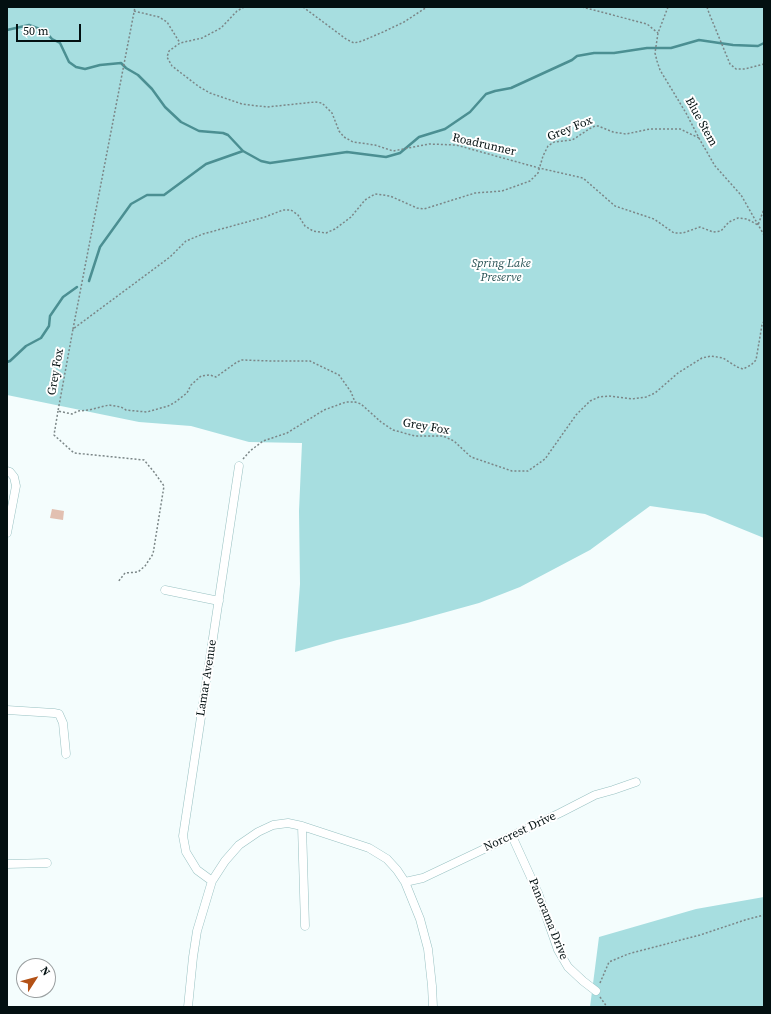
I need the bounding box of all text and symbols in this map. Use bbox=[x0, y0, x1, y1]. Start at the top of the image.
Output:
scale bar bbox=[18, 16, 83, 42]
text: 50 m bbox=[23, 23, 49, 39]
street label: Blue Stem bbox=[682, 95, 720, 149]
street label: Grey Fox bbox=[545, 113, 595, 145]
street label: Roadrunner bbox=[451, 131, 517, 159]
park label: Spring Lake Preserve bbox=[471, 257, 531, 285]
street label: Grey Fox bbox=[45, 348, 67, 396]
street label: Grey Fox bbox=[402, 416, 450, 438]
street label: Lamar Avenue bbox=[194, 639, 220, 717]
street label: Norcrest Drive bbox=[482, 809, 558, 855]
street label: Panorama Drive bbox=[525, 876, 571, 962]
north arrow bbox=[16, 958, 56, 998]
text: N bbox=[37, 964, 54, 979]

